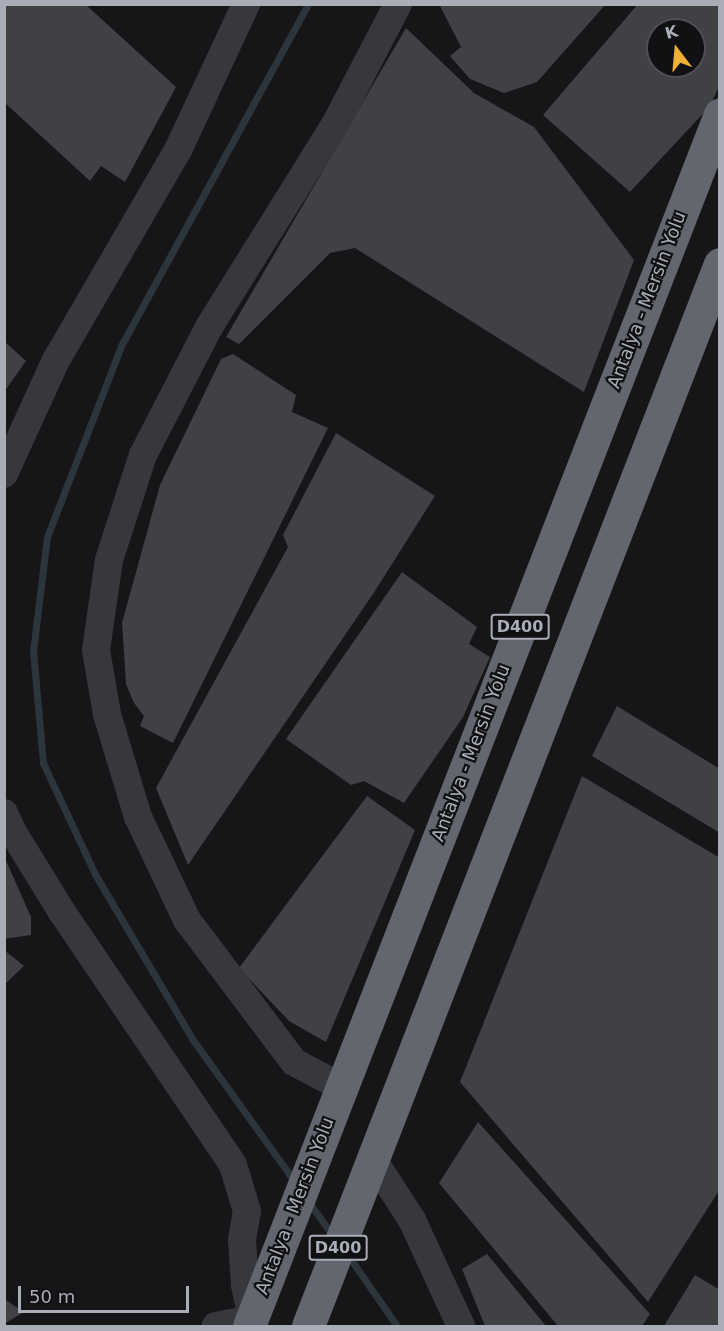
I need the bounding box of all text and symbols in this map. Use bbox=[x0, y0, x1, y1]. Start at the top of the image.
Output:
north arrow bbox=[646, 18, 706, 78]
text: K bbox=[663, 21, 680, 43]
street label: Antalya - Mersin Yolu bbox=[603, 208, 691, 392]
road number: D400 bbox=[490, 614, 550, 640]
street label: Antalya - Mersin Yolu bbox=[427, 661, 515, 845]
street label: Antalya - Mersin Yolu bbox=[251, 1114, 339, 1298]
road number: D400 bbox=[308, 1235, 368, 1261]
scale bar bbox=[21, 1274, 192, 1312]
text: 50 m bbox=[29, 1286, 75, 1307]

